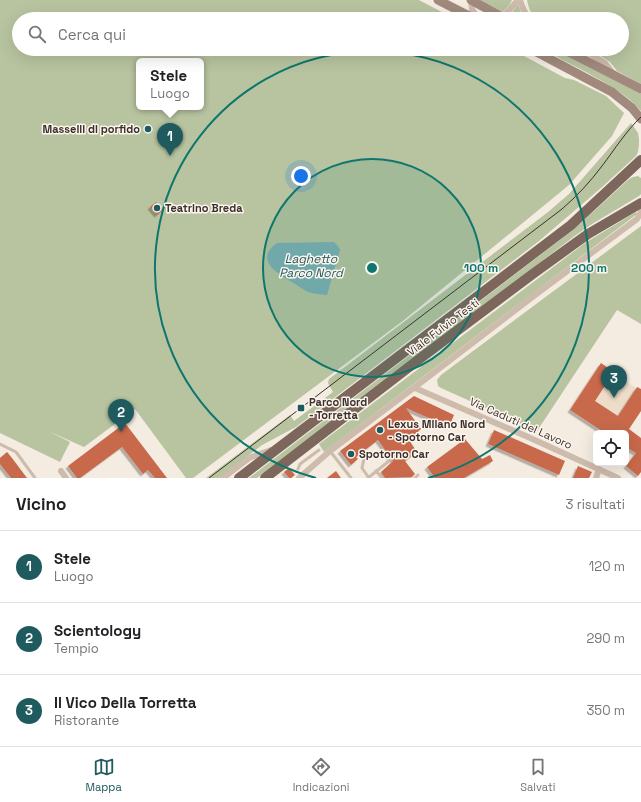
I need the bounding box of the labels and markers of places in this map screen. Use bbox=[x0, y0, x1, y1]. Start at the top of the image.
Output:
place label: Masselli di porfido bbox=[43, 122, 140, 136]
pin: 1 bbox=[157, 123, 183, 156]
marker: Masselli di porfido bbox=[143, 124, 153, 134]
place label: Teatrino Breda bbox=[165, 201, 243, 215]
marker: Teatrino Breda bbox=[152, 203, 162, 213]
centre of rings bbox=[365, 261, 379, 275]
pin: 3 bbox=[601, 365, 627, 398]
place label: Parco Nord - Torretta bbox=[309, 395, 367, 422]
pin: 2 bbox=[108, 399, 134, 432]
marker: Parco Nord - Torretta bbox=[296, 403, 306, 413]
place label: Lexus Milano Nord - Spotorno Car bbox=[388, 417, 485, 444]
marker: Lexus Milano Nord - Spotorno Car bbox=[375, 425, 385, 435]
place label: Spotorno Car bbox=[359, 447, 430, 461]
marker: Spotorno Car bbox=[346, 449, 356, 459]

